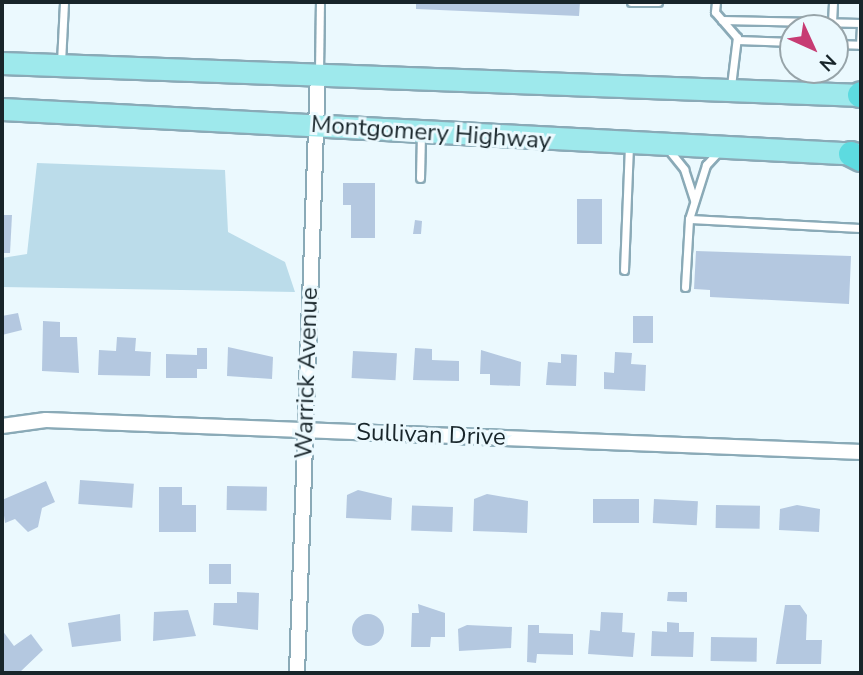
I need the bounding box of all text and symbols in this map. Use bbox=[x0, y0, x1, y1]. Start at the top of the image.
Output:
north arrow bbox=[779, 14, 849, 84]
text: N bbox=[813, 48, 842, 77]
street label: Montgomery Highway bbox=[310, 110, 552, 156]
street label: Warrick Avenue bbox=[290, 287, 324, 459]
street label: Sullivan Drive bbox=[356, 418, 506, 452]

